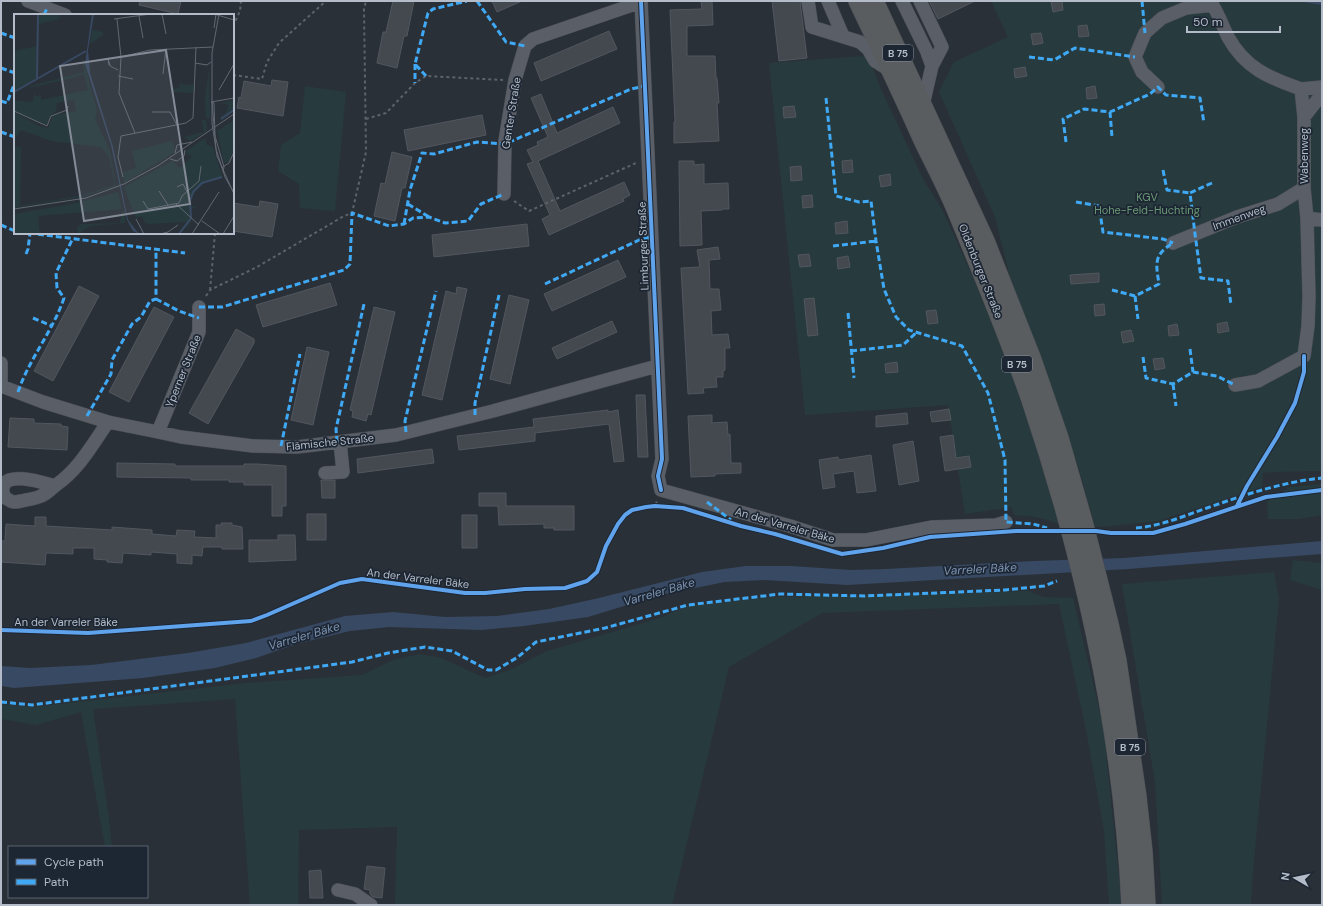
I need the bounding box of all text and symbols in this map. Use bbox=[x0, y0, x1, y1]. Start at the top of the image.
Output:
scale bar bbox=[1187, 8, 1280, 34]
inset map bbox=[14, 14, 234, 234]
text: 50 m bbox=[1193, 14, 1222, 30]
road number: B 75 bbox=[883, 45, 913, 61]
street label: Genter Straße bbox=[498, 76, 524, 150]
street label: Wabenweg bbox=[1297, 128, 1311, 184]
park label: KGV Hohe-Feld-Huchting bbox=[1094, 190, 1200, 217]
street label: Limburger Straße bbox=[634, 201, 652, 291]
street label: Immenweg bbox=[1211, 201, 1267, 233]
street label: Oldenburger Straße bbox=[956, 222, 1006, 320]
street label: Yperner Straße bbox=[162, 333, 204, 409]
road number: B 75 bbox=[1002, 356, 1032, 372]
street label: Flämische Straße bbox=[285, 430, 375, 454]
street label: An der Varreler Bäke bbox=[733, 504, 837, 546]
water label: Varreler Bäke bbox=[943, 559, 1017, 579]
street label: An der Varreler Bäke bbox=[366, 565, 470, 591]
water label: Varreler Bäke bbox=[621, 574, 697, 610]
street label: An der Varreler Bäke bbox=[14, 615, 118, 629]
water label: Varreler Bäke bbox=[266, 618, 342, 654]
road number: B 75 bbox=[1115, 739, 1145, 755]
legend bbox=[8, 846, 148, 898]
text: Cycle path bbox=[44, 854, 104, 870]
north arrow bbox=[1275, 858, 1315, 898]
text: N bbox=[1278, 871, 1293, 881]
text: Path bbox=[44, 874, 69, 890]

